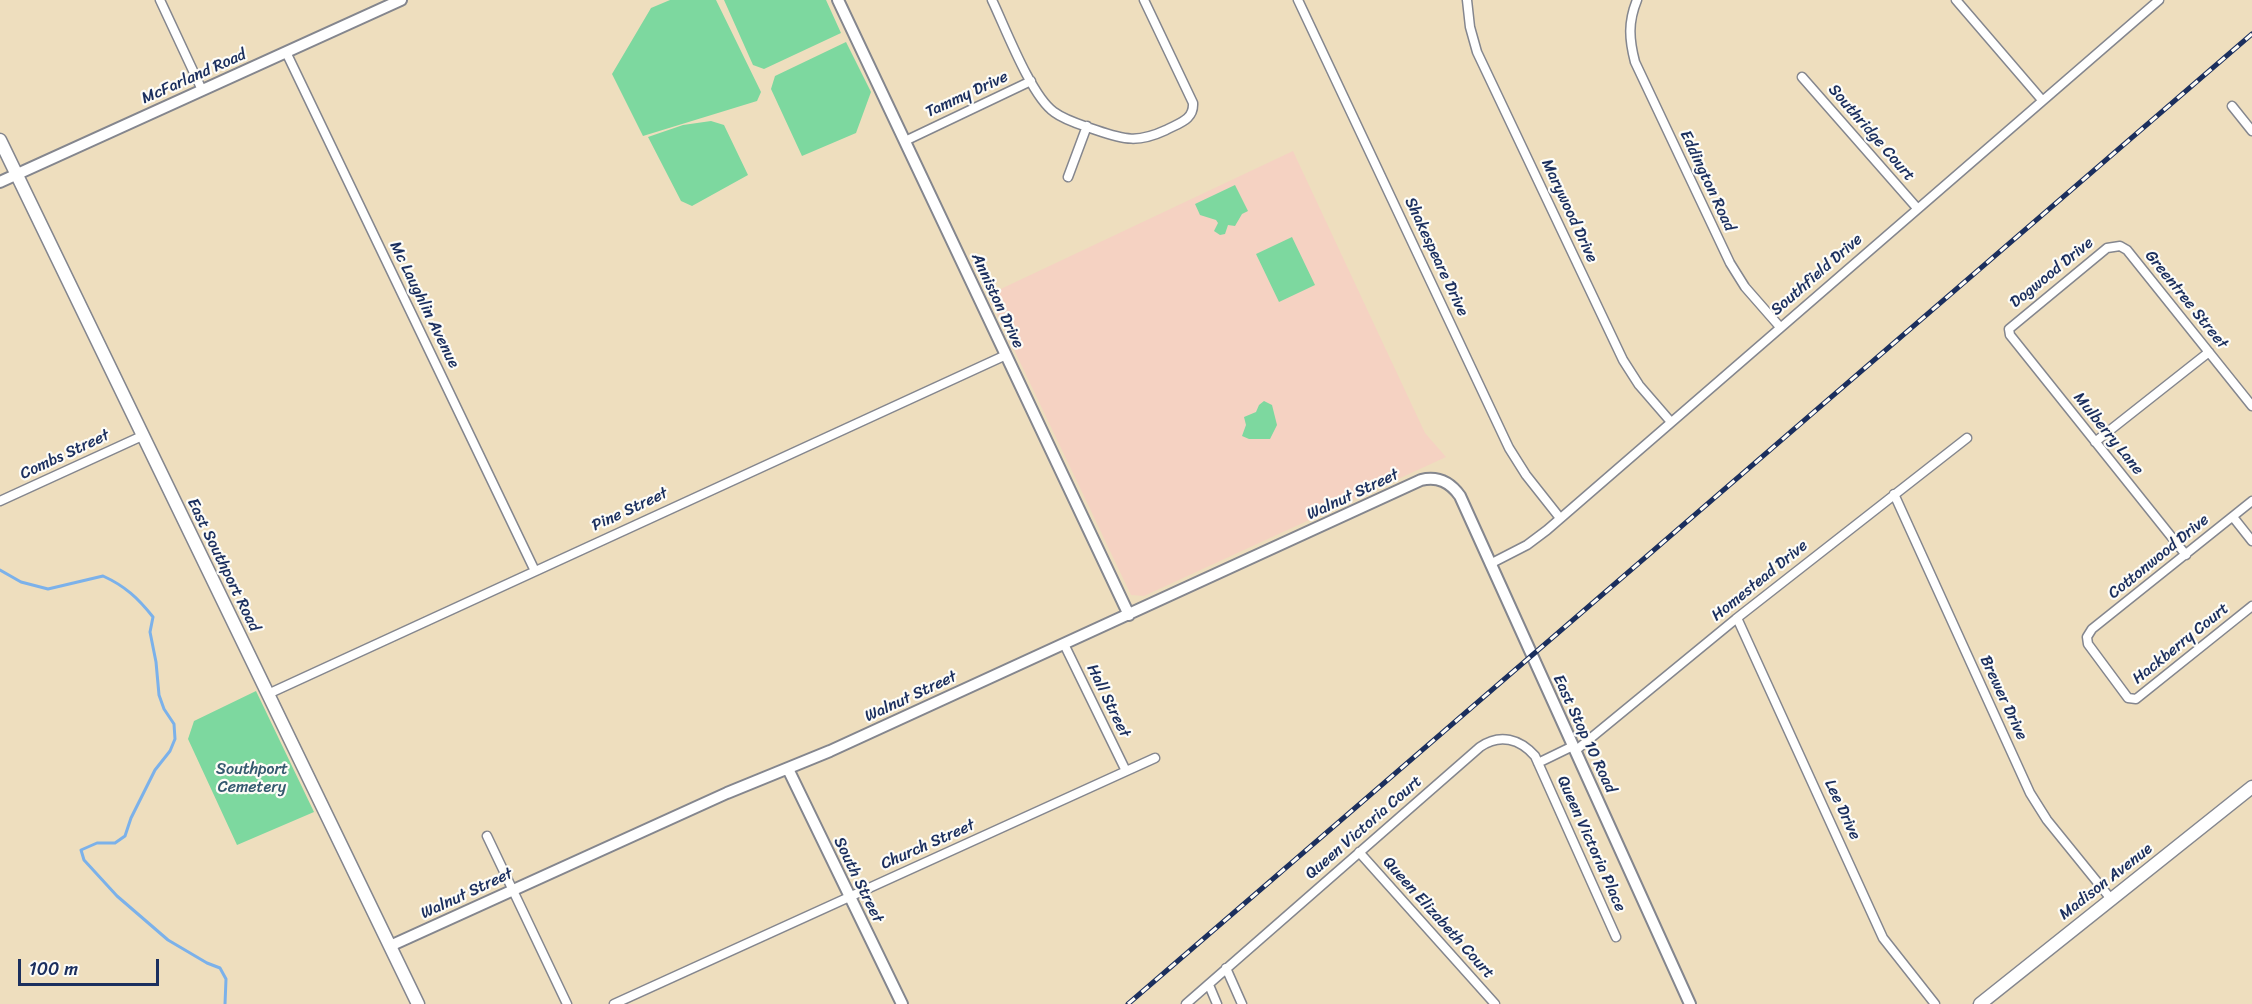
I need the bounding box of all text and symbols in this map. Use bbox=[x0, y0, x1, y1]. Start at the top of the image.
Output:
street label: McFarland Road bbox=[139, 45, 249, 109]
street label: Tammy Drive bbox=[923, 68, 1011, 122]
street label: Southridge Court bbox=[1824, 81, 1918, 185]
street label: Eddington Road bbox=[1675, 127, 1739, 235]
street label: Marywood Drive bbox=[1537, 156, 1601, 266]
street label: Shakespeare Drive bbox=[1400, 194, 1472, 320]
street label: Southfield Drive bbox=[1767, 230, 1867, 320]
street label: Dogwood Drive bbox=[2006, 234, 2098, 312]
street label: Mc Laughlin Avenue bbox=[385, 239, 463, 371]
street label: Greentree Street bbox=[2140, 247, 2232, 353]
street label: Anniston Drive bbox=[967, 250, 1027, 352]
street label: Mulberry Lane bbox=[2069, 389, 2147, 479]
street label: Combs Street bbox=[17, 426, 113, 484]
street label: Walnut Street bbox=[1304, 465, 1402, 525]
street label: Pine Street bbox=[589, 484, 671, 536]
street label: East Southport Road bbox=[182, 495, 264, 635]
street label: Cottonwood Drive bbox=[2105, 511, 2213, 603]
street label: Homestead Drive bbox=[1708, 536, 1812, 626]
street label: Hackberry Court bbox=[2129, 599, 2233, 689]
street label: Brewer Drive bbox=[1975, 653, 2031, 743]
street label: Hall Street bbox=[1082, 661, 1134, 741]
street label: Walnut Street bbox=[862, 667, 960, 727]
street label: East Stop 10 Road bbox=[1548, 672, 1620, 796]
park label: Southport Cemetery bbox=[216, 760, 288, 798]
street label: Queen Victoria Court bbox=[1302, 772, 1426, 884]
street label: Queen Victoria Place bbox=[1552, 773, 1630, 915]
street label: Lee Drive bbox=[1820, 777, 1864, 843]
street label: Church Street bbox=[878, 816, 978, 874]
street label: South Street bbox=[829, 834, 887, 926]
street label: Madison Avenue bbox=[2056, 840, 2156, 924]
street label: Queen Elizabeth Court bbox=[1378, 853, 1498, 983]
street label: Walnut Street bbox=[418, 864, 516, 924]
scale bar bbox=[21, 947, 162, 985]
text: 100 m bbox=[29, 953, 78, 985]

